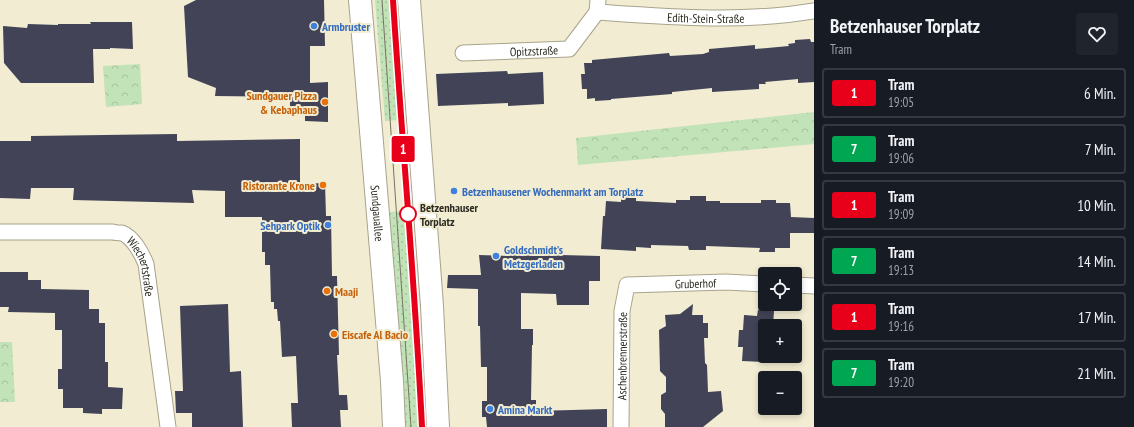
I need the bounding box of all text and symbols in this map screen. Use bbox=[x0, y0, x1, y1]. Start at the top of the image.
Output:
street label: Edith-Stein-Straße bbox=[667, 9, 745, 26]
button: heart bbox=[1076, 13, 1118, 55]
text: Betzenhauser Torplatz bbox=[830, 14, 980, 38]
place label: Armbruster bbox=[321, 19, 370, 34]
marker: Armbruster bbox=[309, 21, 319, 31]
text: Tram bbox=[830, 41, 852, 58]
street label: Opitzstraße bbox=[509, 42, 558, 59]
text: Tram bbox=[888, 75, 914, 94]
text: 1 bbox=[851, 84, 857, 102]
text: 6 Min. bbox=[1084, 84, 1116, 103]
place label: Sundgauer Pizza & Kebaphaus bbox=[246, 88, 317, 117]
text: 19:05 bbox=[888, 94, 914, 111]
marker: Sundgauer Pizza & Kebaphaus bbox=[320, 97, 330, 107]
text: Tram bbox=[888, 131, 914, 150]
line badge: 1 bbox=[390, 136, 416, 162]
text: 1 bbox=[400, 140, 406, 158]
text: 7 bbox=[851, 140, 857, 158]
text: 7 Min. bbox=[1085, 140, 1116, 159]
text: 19:06 bbox=[888, 150, 914, 167]
place label: Ristorante Krone bbox=[243, 178, 315, 193]
marker: Ristorante Krone bbox=[318, 180, 328, 190]
place label: Betzenhausener Wochenmarkt am Torplatz bbox=[462, 184, 644, 199]
street label: Sundgauallee bbox=[368, 185, 388, 242]
marker: Betzenhausener Wochenmarkt am Torplatz bbox=[449, 186, 459, 196]
text: Tram bbox=[888, 187, 914, 206]
text: 1 bbox=[851, 196, 857, 214]
text: 10 Min. bbox=[1077, 196, 1116, 215]
place label: Betzenhauser Torplatz bbox=[420, 200, 479, 229]
marker: Betzenhauser Torplatz bbox=[399, 205, 417, 223]
text: 19:09 bbox=[888, 206, 914, 223]
place label: Sehpark Optik bbox=[260, 218, 320, 233]
marker: Sehpark Optik bbox=[323, 220, 333, 230]
street label: Wiechertstraße bbox=[124, 233, 158, 297]
place label: Goldschmidt's Metzgerladen bbox=[504, 242, 563, 271]
text: Tram bbox=[888, 243, 914, 262]
marker: Goldschmidt's Metzgerladen bbox=[491, 251, 501, 261]
text: 7 bbox=[851, 252, 857, 270]
text: 14 Min. bbox=[1077, 252, 1116, 271]
text: 19:13 bbox=[888, 262, 914, 279]
map controls bbox=[758, 267, 802, 415]
button: locate bbox=[758, 267, 802, 311]
street label: Gruberhof bbox=[675, 275, 717, 291]
place label: Maaji bbox=[335, 284, 359, 299]
marker: Maaji bbox=[322, 286, 332, 296]
text: Tram bbox=[888, 299, 914, 318]
text: 1 bbox=[851, 308, 857, 326]
text: 17 Min. bbox=[1078, 308, 1116, 327]
street label: Aschenbrennerstraße bbox=[614, 312, 629, 400]
text: 19:16 bbox=[888, 318, 914, 335]
button: + bbox=[758, 319, 802, 363]
place label: Eiscafe Al Bacio bbox=[342, 327, 409, 342]
marker: Eiscafe Al Bacio bbox=[329, 329, 339, 339]
text: Tram bbox=[888, 355, 914, 374]
text: 7 bbox=[851, 364, 857, 382]
text: 21 Min. bbox=[1077, 364, 1116, 383]
button: − bbox=[758, 371, 802, 415]
text: 19:20 bbox=[888, 374, 914, 391]
place label: Amina Markt bbox=[497, 402, 553, 417]
marker: Amina Markt bbox=[485, 404, 495, 414]

